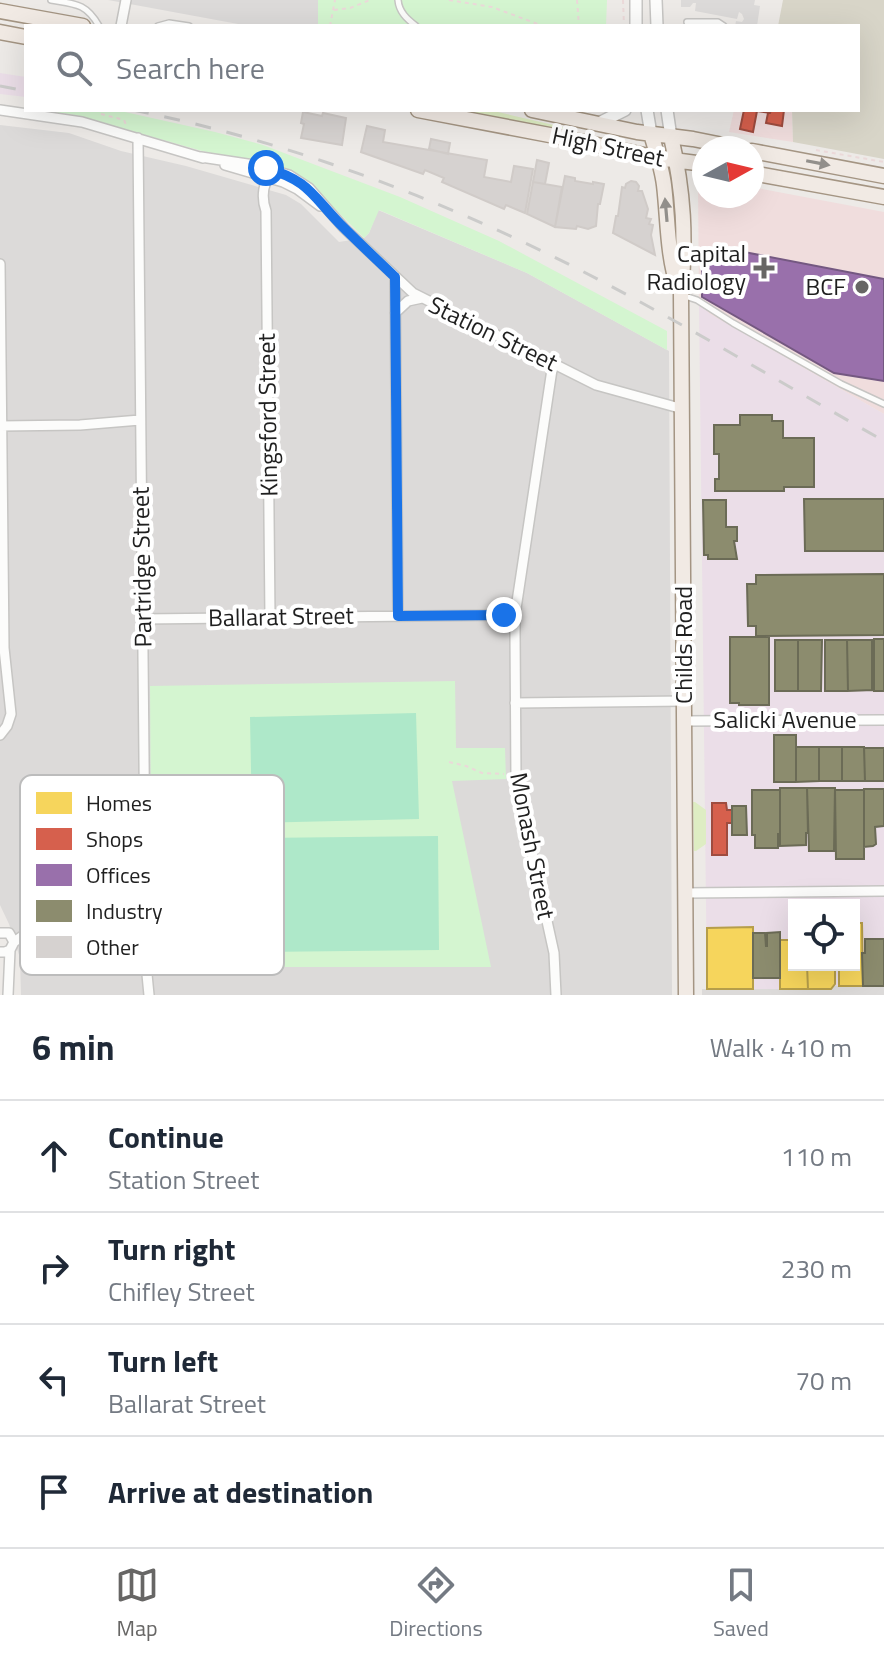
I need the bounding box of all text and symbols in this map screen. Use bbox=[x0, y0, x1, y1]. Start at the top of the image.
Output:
search box bbox=[24, 24, 860, 112]
text: Search here bbox=[116, 45, 265, 91]
icon: search bbox=[52, 46, 96, 90]
street label: High Street bbox=[549, 117, 668, 176]
north arrow bbox=[692, 136, 764, 208]
route start bbox=[248, 150, 284, 186]
one-way arrow bbox=[806, 157, 831, 170]
one-way arrow bbox=[659, 197, 672, 222]
place label: Capital Radiology bbox=[646, 235, 746, 299]
marker: Capital Radiology bbox=[753, 257, 775, 279]
place label: BCF bbox=[806, 268, 846, 304]
marker: BCF bbox=[853, 278, 871, 296]
street label: Station Street bbox=[423, 286, 565, 380]
street label: Kingsford Street bbox=[248, 332, 286, 497]
street label: Partridge Street bbox=[122, 486, 160, 648]
street label: Childs Road bbox=[665, 586, 701, 704]
street label: Ballarat Street bbox=[208, 597, 355, 635]
route end bbox=[486, 597, 522, 633]
street label: Salicki Avenue bbox=[713, 701, 857, 737]
street label: Monash Street bbox=[501, 769, 565, 923]
legend bbox=[20, 775, 284, 975]
text: Homes bbox=[86, 786, 152, 820]
text: Shops bbox=[86, 822, 143, 856]
text: Offices bbox=[86, 858, 151, 892]
text: Industry bbox=[86, 894, 163, 928]
map controls bbox=[788, 899, 860, 971]
button: locate bbox=[788, 899, 860, 971]
text: Other bbox=[86, 930, 139, 964]
text: 6 min bbox=[32, 1021, 115, 1073]
text: Walk · 410 m bbox=[710, 1028, 852, 1067]
text: Continue bbox=[108, 1114, 224, 1160]
icon: ahead bbox=[32, 1134, 76, 1178]
text: 110 m bbox=[781, 1137, 852, 1176]
text: Station Street bbox=[108, 1160, 259, 1199]
text: Turn right bbox=[108, 1226, 236, 1272]
icon: right bbox=[32, 1246, 76, 1290]
text: 230 m bbox=[781, 1249, 852, 1288]
text: Chifley Street bbox=[108, 1272, 255, 1311]
text: Turn left bbox=[108, 1338, 218, 1384]
icon: left bbox=[32, 1358, 76, 1402]
text: 70 m bbox=[795, 1361, 852, 1400]
text: Ballarat Street bbox=[108, 1384, 266, 1423]
text: Arrive at destination bbox=[108, 1469, 373, 1515]
icon: arrive bbox=[32, 1470, 76, 1514]
tab: Map bbox=[115, 1563, 159, 1645]
tab: Directions bbox=[389, 1563, 483, 1645]
tab: Saved bbox=[713, 1563, 769, 1645]

